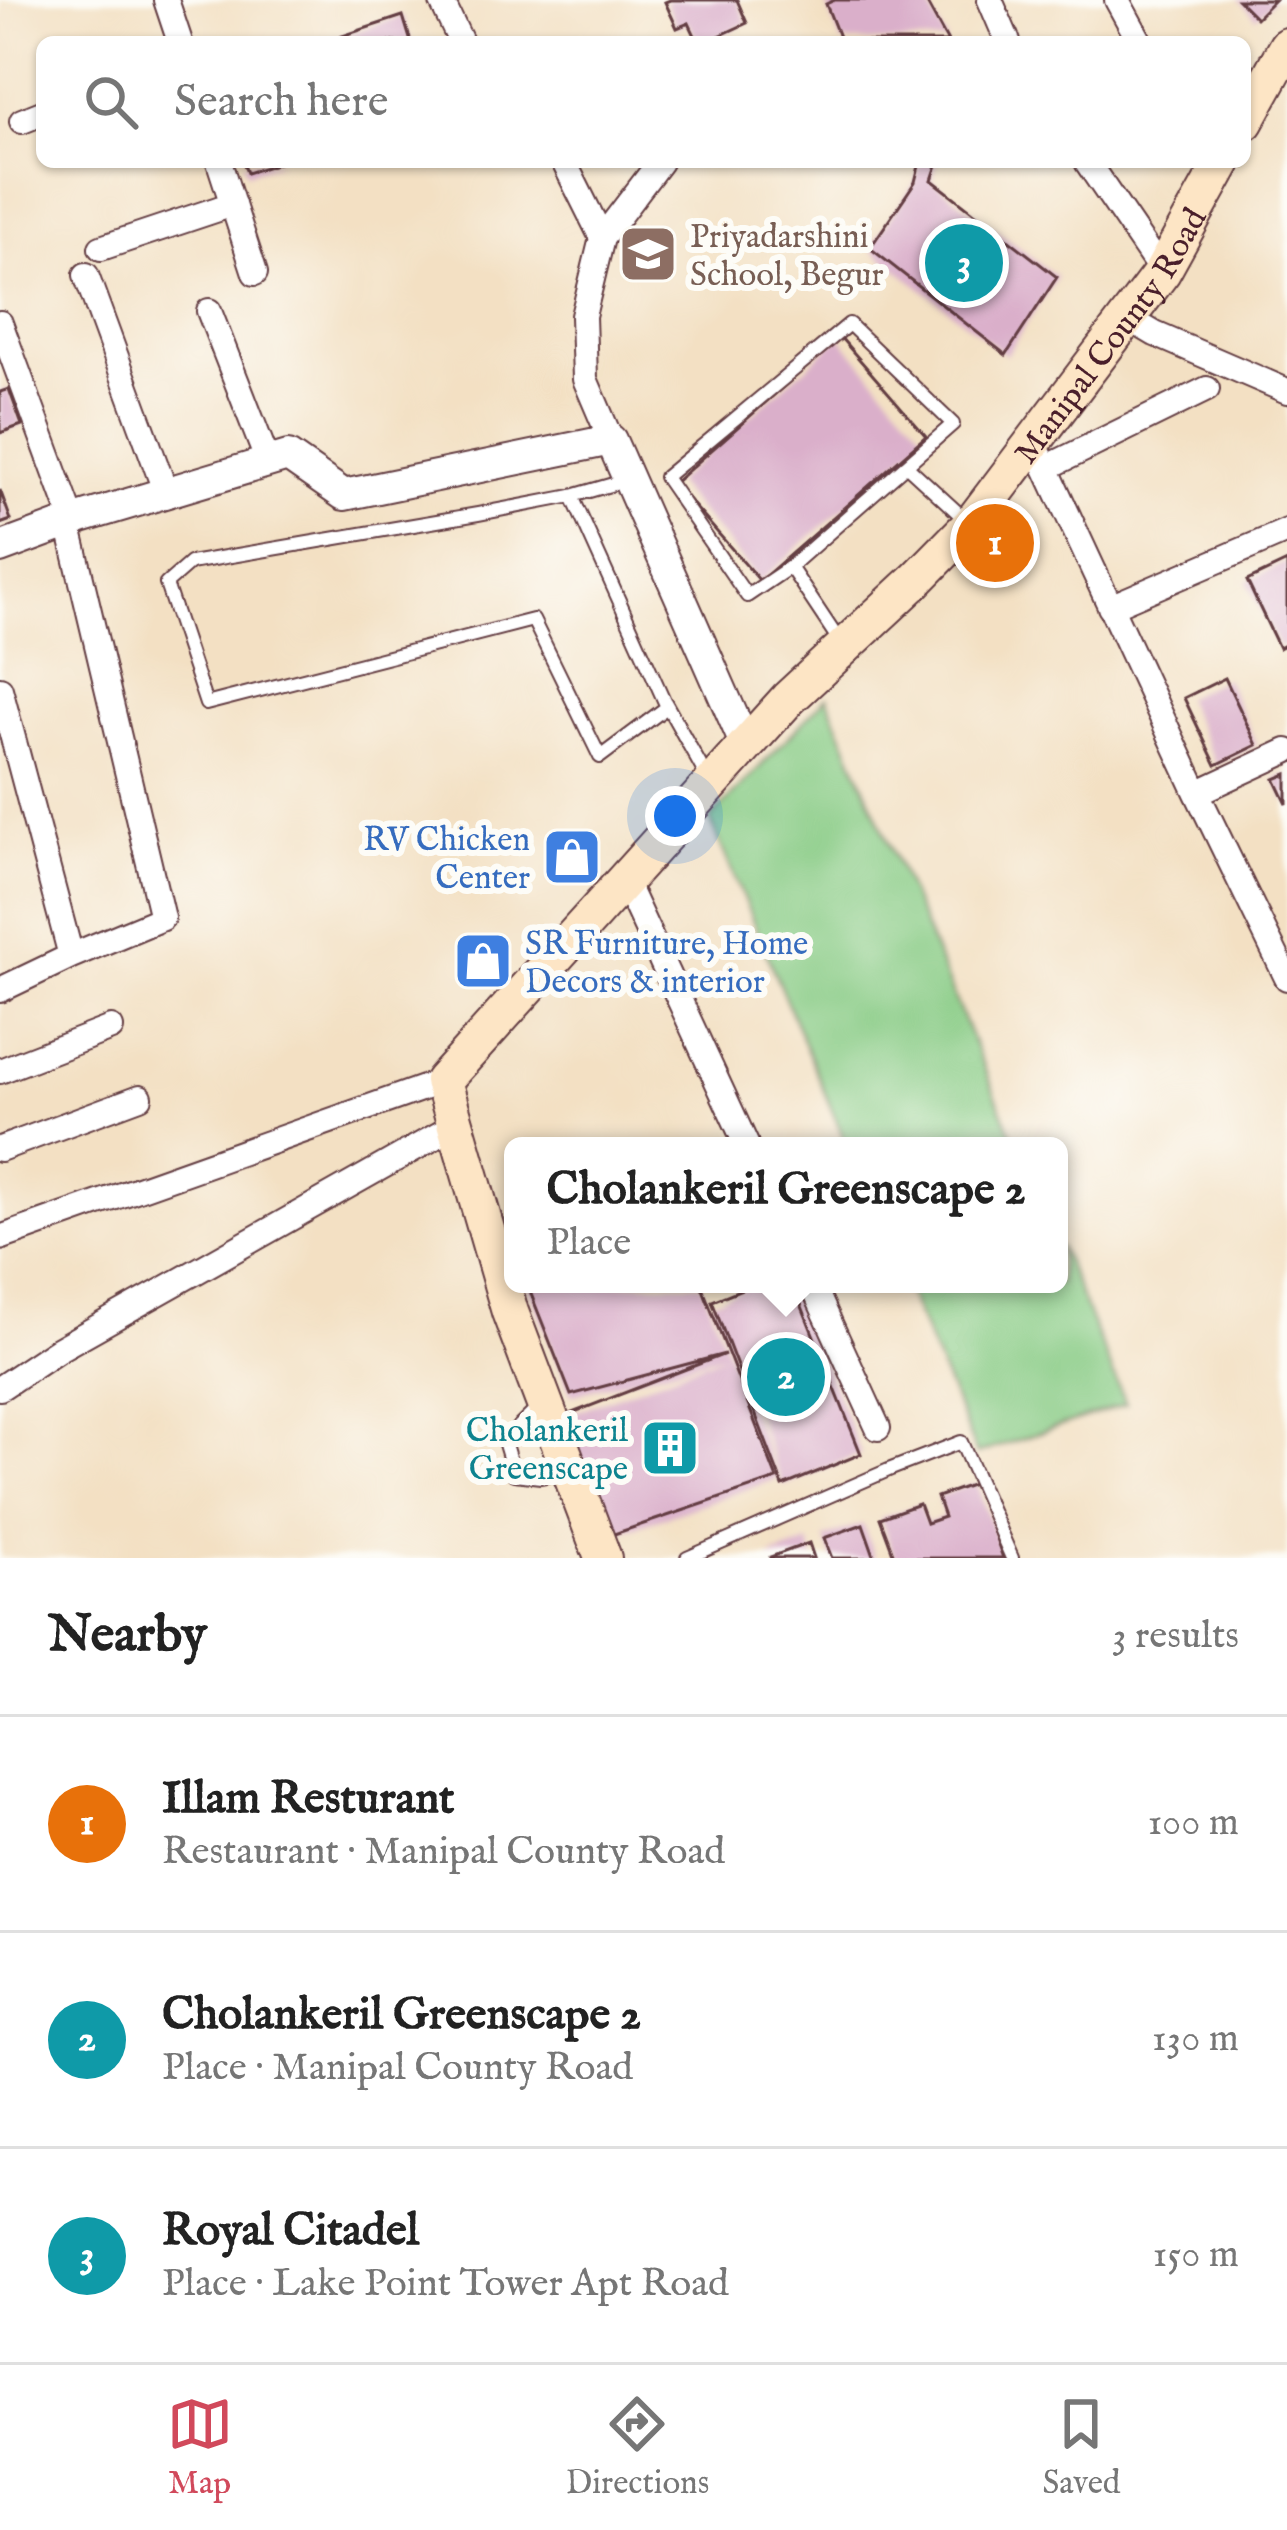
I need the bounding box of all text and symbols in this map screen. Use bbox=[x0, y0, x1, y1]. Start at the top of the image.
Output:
search box bbox=[36, 36, 1251, 168]
icon: search bbox=[78, 69, 144, 135]
text: Search here bbox=[174, 74, 388, 131]
street label: Manipal County Road bbox=[1006, 201, 1218, 473]
place label: Priyadarshini School, Begur bbox=[690, 217, 884, 297]
pin: 3 bbox=[925, 218, 1003, 308]
school or university icon: Priyadarshini School, Begur bbox=[617, 223, 679, 285]
pin: 1 bbox=[956, 498, 1034, 588]
your location bbox=[645, 786, 705, 846]
place label: RV Chicken Center bbox=[363, 820, 530, 900]
shop icon: RV Chicken Center bbox=[541, 826, 603, 888]
place label: SR Furniture, Home Decors & interior bbox=[525, 924, 808, 1004]
shop icon: SR Furniture, Home Decors & interior bbox=[452, 930, 514, 992]
popup bbox=[504, 1137, 1068, 1293]
text: Cholankeril Greenscape 2 bbox=[546, 1162, 1026, 1219]
text: Place bbox=[546, 1219, 631, 1268]
pin: 2 bbox=[747, 1332, 825, 1422]
place label: Cholankeril Greenscape bbox=[466, 1411, 628, 1491]
building icon: Cholankeril Greenscape bbox=[639, 1417, 701, 1479]
text: Nearby bbox=[48, 1604, 207, 1669]
text: 3 results bbox=[1112, 1612, 1239, 1661]
text: Illam Resturant bbox=[162, 1771, 455, 1828]
text: 1 bbox=[80, 1799, 94, 1848]
text: 100 m bbox=[1148, 1799, 1239, 1848]
text: Restaurant · Manipal County Road bbox=[162, 1828, 725, 1877]
text: Cholankeril Greenscape 2 bbox=[162, 1987, 641, 2044]
text: 2 bbox=[78, 2015, 96, 2064]
text: 130 m bbox=[1152, 2015, 1239, 2064]
text: Place · Manipal County Road bbox=[162, 2044, 633, 2093]
text: Royal Citadel bbox=[162, 2203, 419, 2260]
text: 3 bbox=[80, 2231, 94, 2280]
text: 150 m bbox=[1153, 2231, 1239, 2280]
text: Place · Lake Point Tower Apt Road bbox=[162, 2260, 729, 2309]
tab: Map bbox=[167, 2391, 233, 2505]
tab: Directions bbox=[566, 2391, 709, 2505]
tab: Saved bbox=[1042, 2391, 1120, 2505]

